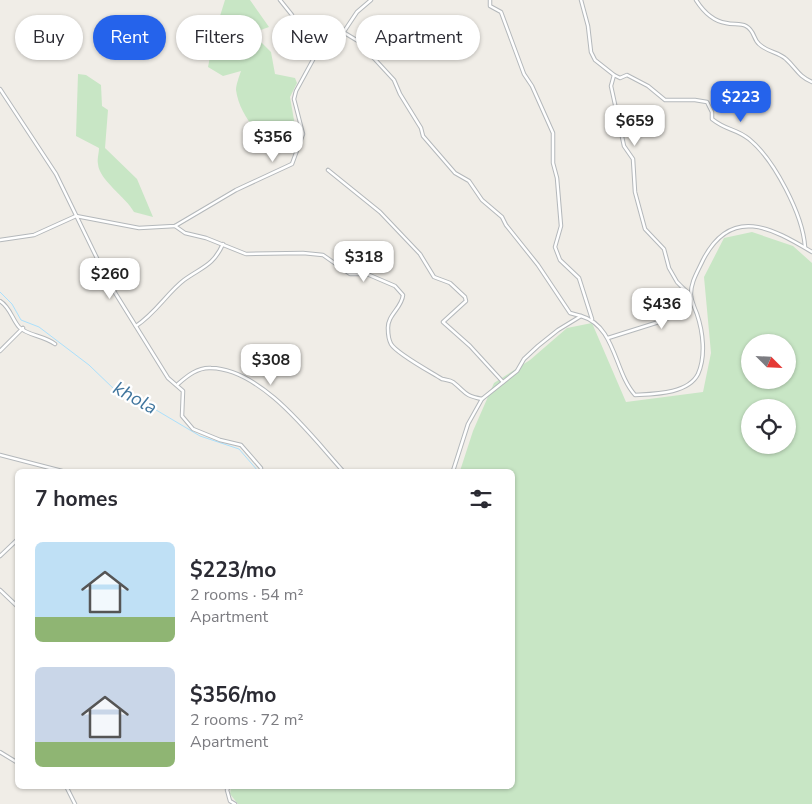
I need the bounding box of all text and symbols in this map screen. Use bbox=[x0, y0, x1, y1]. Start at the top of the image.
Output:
chip: Buy bbox=[15, 15, 83, 60]
chip: Rent bbox=[93, 15, 166, 60]
chip: Filters bbox=[176, 15, 262, 60]
chip: New bbox=[272, 15, 346, 60]
chip: Apartment bbox=[356, 15, 480, 60]
pin: $223 bbox=[711, 80, 771, 123]
text: $223 bbox=[722, 86, 760, 108]
pin: $659 bbox=[605, 104, 665, 147]
text: $659 bbox=[616, 110, 654, 132]
pin: $356 bbox=[243, 120, 303, 163]
text: $356 bbox=[254, 126, 292, 148]
pin: $318 bbox=[334, 240, 394, 283]
text: $318 bbox=[345, 246, 383, 268]
pin: $260 bbox=[80, 258, 140, 300]
text: $260 bbox=[91, 263, 129, 285]
pin: $436 bbox=[632, 288, 692, 330]
text: $436 bbox=[643, 293, 681, 315]
north arrow bbox=[741, 334, 796, 389]
map controls bbox=[741, 334, 796, 454]
pin: $308 bbox=[241, 344, 301, 386]
text: $308 bbox=[252, 349, 290, 371]
water label: khola bbox=[108, 375, 162, 421]
button: locate bbox=[741, 399, 796, 454]
text: 7 homes bbox=[35, 485, 118, 513]
icon: filters bbox=[467, 485, 495, 513]
text: $223/mo bbox=[190, 556, 276, 584]
icon: home bbox=[75, 562, 135, 622]
text: 2 rooms · 54 m² bbox=[190, 584, 303, 606]
text: Apartment bbox=[190, 606, 268, 628]
text: $356/mo bbox=[190, 681, 276, 709]
icon: home bbox=[75, 687, 135, 747]
text: 2 rooms · 72 m² bbox=[190, 709, 303, 731]
text: Apartment bbox=[190, 731, 268, 753]

